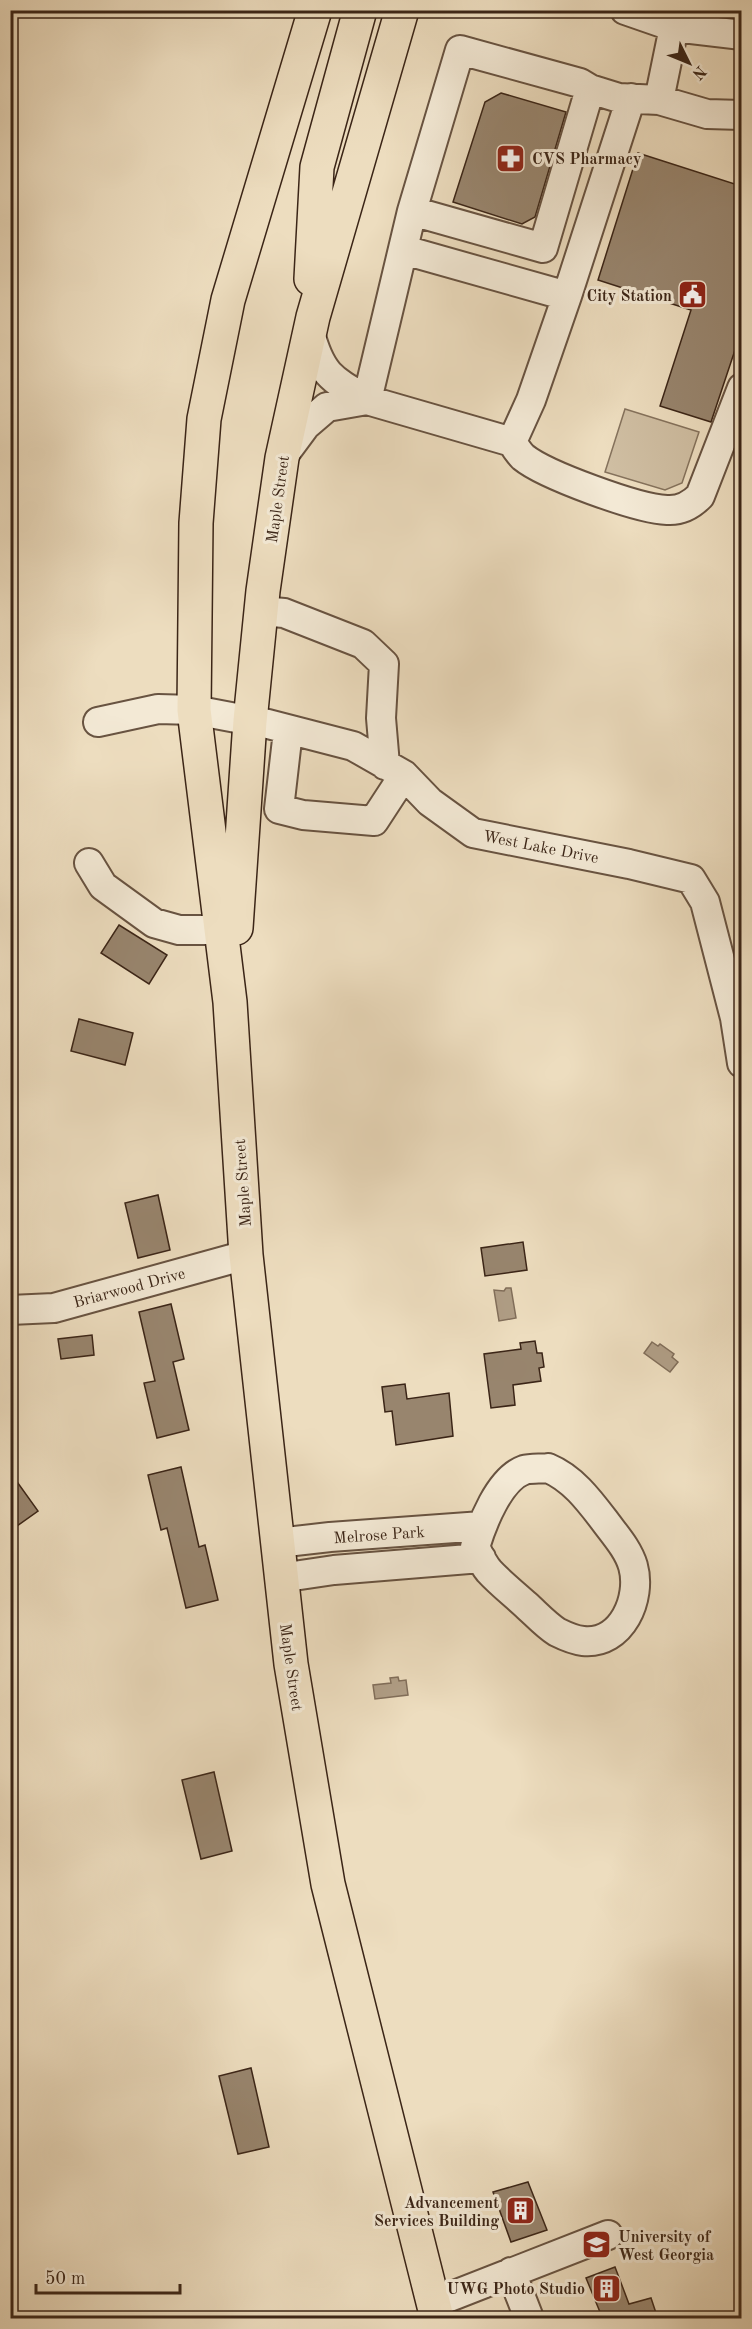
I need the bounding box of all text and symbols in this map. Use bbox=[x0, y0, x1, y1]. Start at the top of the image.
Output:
north arrow bbox=[659, 33, 719, 93]
text: N bbox=[688, 62, 709, 82]
pharmacy icon: CVS Pharmacy bbox=[495, 142, 527, 174]
place label: CVS Pharmacy bbox=[532, 152, 641, 168]
public building icon: City Station bbox=[677, 279, 709, 311]
place label: City Station bbox=[587, 289, 672, 305]
street label: Maple Street bbox=[265, 454, 293, 544]
street label: West Lake Drive bbox=[482, 829, 600, 867]
street label: Maple Street bbox=[233, 1138, 255, 1227]
street label: Briarwood Drive bbox=[72, 1266, 187, 1312]
street label: Melrose Park bbox=[333, 1525, 425, 1547]
street label: Maple Street bbox=[276, 1623, 304, 1712]
building icon: Advancement Services Building bbox=[504, 2195, 536, 2227]
place label: Advancement Services Building bbox=[374, 2196, 499, 2230]
school or university icon: University of West Georgia bbox=[581, 2229, 613, 2261]
place label: University of West Georgia bbox=[618, 2230, 714, 2264]
scale bar bbox=[36, 2257, 180, 2295]
text: 50 m bbox=[45, 2270, 85, 2288]
building icon: UWG Photo Studio bbox=[590, 2272, 622, 2304]
place label: UWG Photo Studio bbox=[447, 2282, 585, 2298]

